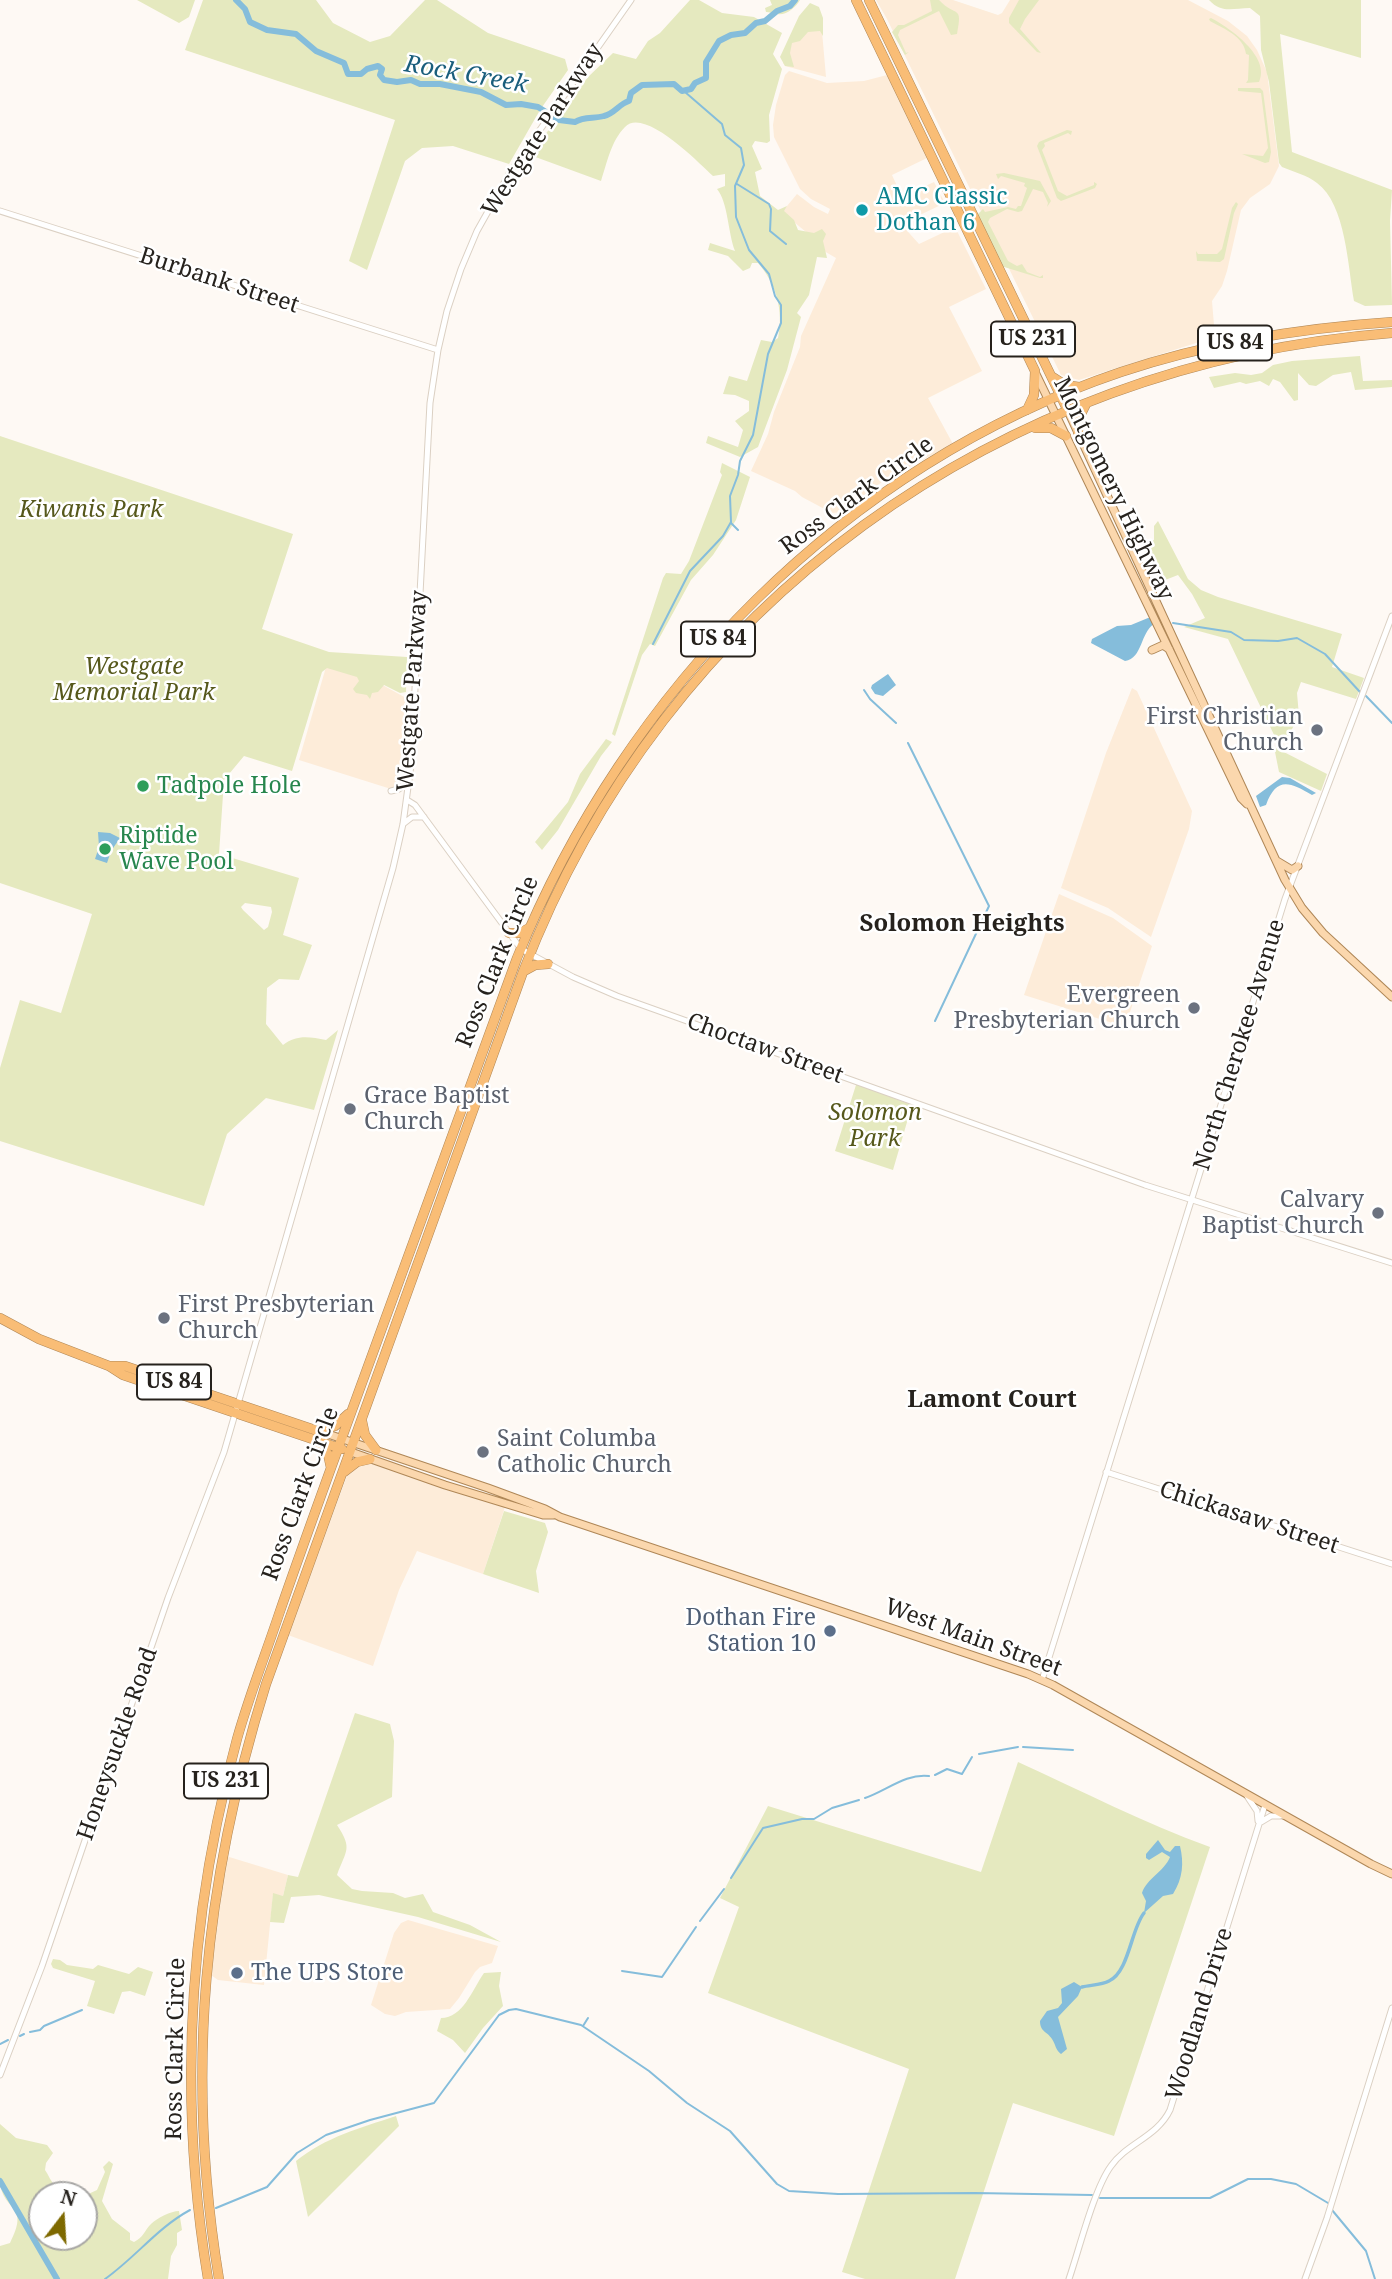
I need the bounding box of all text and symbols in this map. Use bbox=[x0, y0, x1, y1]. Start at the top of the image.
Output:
street label: Westgate Parkway bbox=[477, 38, 609, 222]
water label: Rock Creek bbox=[402, 50, 530, 100]
place label: AMC Classic Dothan 6 bbox=[876, 183, 1008, 237]
marker: AMC Classic Dothan 6 bbox=[854, 202, 870, 218]
street label: Burbank Street bbox=[136, 242, 302, 320]
road number: US 231 bbox=[991, 322, 1075, 356]
road number: US 84 bbox=[1198, 326, 1272, 360]
street label: Montgomery Highway bbox=[1047, 373, 1179, 605]
street label: Ross Clark Circle bbox=[775, 431, 939, 561]
park label: Kiwanis Park bbox=[19, 496, 163, 524]
street label: Westgate Parkway bbox=[392, 589, 434, 793]
road number: US 84 bbox=[681, 622, 755, 656]
park label: Westgate Memorial Park bbox=[53, 653, 215, 707]
place label: First Christian Church bbox=[1146, 703, 1303, 757]
marker: First Christian Church bbox=[1309, 722, 1325, 738]
place label: Tadpole Hole bbox=[157, 772, 301, 800]
marker: Tadpole Hole bbox=[135, 778, 151, 794]
place label: Riptide Wave Pool bbox=[119, 822, 234, 876]
marker: Riptide Wave Pool bbox=[97, 841, 113, 857]
street label: Ross Clark Circle bbox=[451, 872, 545, 1052]
district label: Solomon Heights bbox=[859, 910, 1065, 938]
street label: North Cherokee Avenue bbox=[1189, 916, 1291, 1174]
place label: Evergreen Presbyterian Church bbox=[953, 981, 1180, 1035]
marker: Evergreen Presbyterian Church bbox=[1186, 1000, 1202, 1016]
street label: Choctaw Street bbox=[683, 1008, 847, 1090]
place label: Grace Baptist Church bbox=[364, 1082, 509, 1136]
park label: Solomon Park bbox=[828, 1099, 922, 1153]
marker: Grace Baptist Church bbox=[342, 1101, 358, 1117]
place label: Calvary Baptist Church bbox=[1202, 1186, 1364, 1240]
marker: Calvary Baptist Church bbox=[1370, 1205, 1386, 1221]
place label: First Presbyterian Church bbox=[178, 1291, 375, 1345]
marker: First Presbyterian Church bbox=[156, 1310, 172, 1326]
road number: US 84 bbox=[137, 1364, 211, 1400]
district label: Lamont Court bbox=[907, 1386, 1077, 1414]
street label: Ross Clark Circle bbox=[257, 1403, 345, 1585]
place label: Saint Columba Catholic Church bbox=[497, 1425, 672, 1479]
marker: Saint Columba Catholic Church bbox=[475, 1444, 491, 1460]
street label: Chickasaw Street bbox=[1156, 1476, 1342, 1560]
street label: West Main Street bbox=[881, 1593, 1065, 1683]
place label: Dothan Fire Station 10 bbox=[685, 1604, 816, 1658]
marker: Dothan Fire Station 10 bbox=[822, 1623, 838, 1639]
street label: Honeysuckle Road bbox=[72, 1644, 164, 1844]
road number: US 231 bbox=[184, 1764, 268, 1798]
street label: Woodland Drive bbox=[1161, 1924, 1239, 2104]
street label: Ross Clark Circle bbox=[161, 1957, 191, 2141]
place label: The UPS Store bbox=[251, 1959, 404, 1987]
marker: The UPS Store bbox=[229, 1965, 245, 1981]
north arrow bbox=[28, 2181, 98, 2251]
text: N bbox=[58, 2183, 80, 2212]

